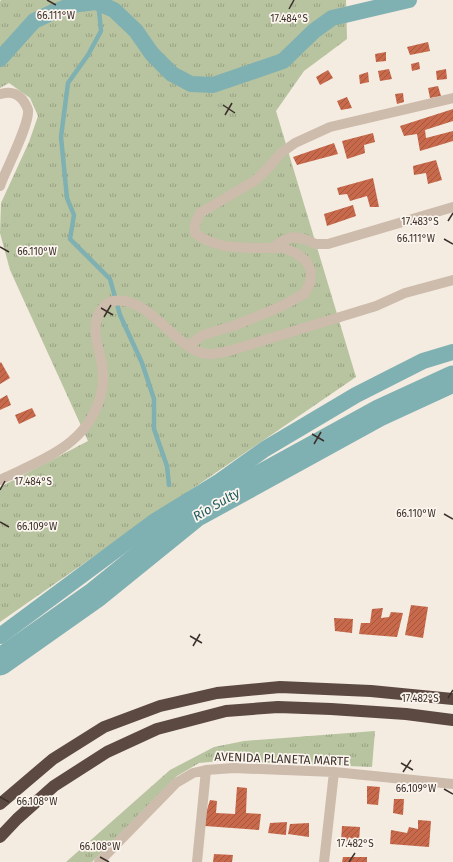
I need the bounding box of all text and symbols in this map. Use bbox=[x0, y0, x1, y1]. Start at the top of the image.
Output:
text: 66.111°W bbox=[37, 10, 76, 22]
text: 17.484°S bbox=[270, 13, 308, 25]
text: 17.483°S bbox=[401, 216, 439, 228]
text: 66.111°W bbox=[397, 233, 436, 245]
text: 66.110°W bbox=[17, 246, 58, 258]
text: 17.484°S bbox=[14, 476, 52, 488]
water label: Río Sulty bbox=[190, 485, 243, 524]
text: 66.110°W bbox=[396, 508, 437, 520]
text: 66.109°W bbox=[17, 521, 58, 533]
text: 17.482°S bbox=[401, 693, 439, 705]
street label: AVENIDA PLANETA MARTE bbox=[214, 750, 350, 768]
text: 66.109°W bbox=[396, 783, 437, 795]
text: 66.108°W bbox=[17, 796, 58, 808]
text: 17.482°S bbox=[336, 838, 374, 850]
text: 66.108°W bbox=[80, 841, 121, 853]

